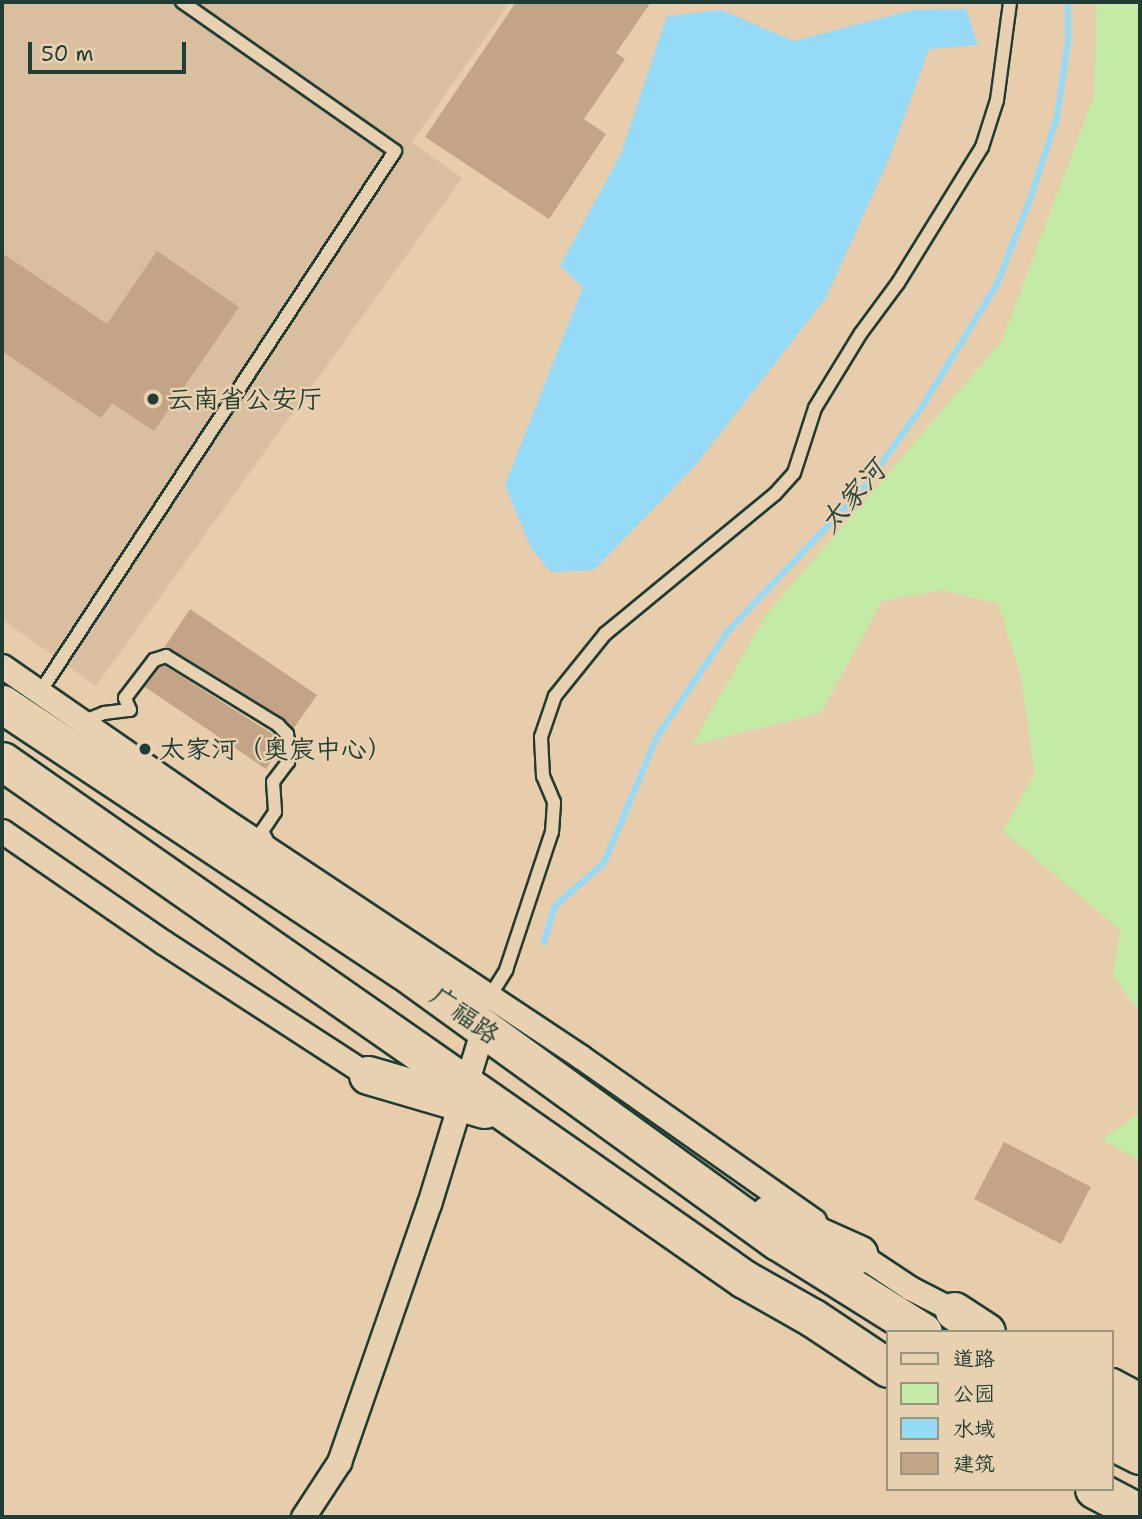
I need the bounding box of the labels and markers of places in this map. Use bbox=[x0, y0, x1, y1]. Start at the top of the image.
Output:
place label: 云南省公安厅 bbox=[167, 383, 323, 415]
marker: 云南省公安厅 bbox=[145, 391, 161, 407]
place label: 太家河（奥宸中心） bbox=[159, 733, 393, 765]
marker: 太家河（奥宸中心） bbox=[137, 741, 153, 757]

